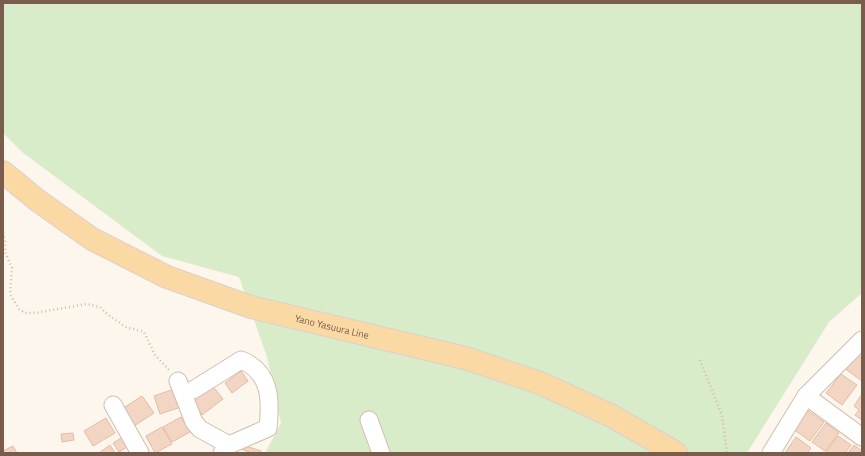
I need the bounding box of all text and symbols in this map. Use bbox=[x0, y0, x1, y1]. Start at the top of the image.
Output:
street label: Yano Yasuura Line bbox=[293, 310, 371, 342]

